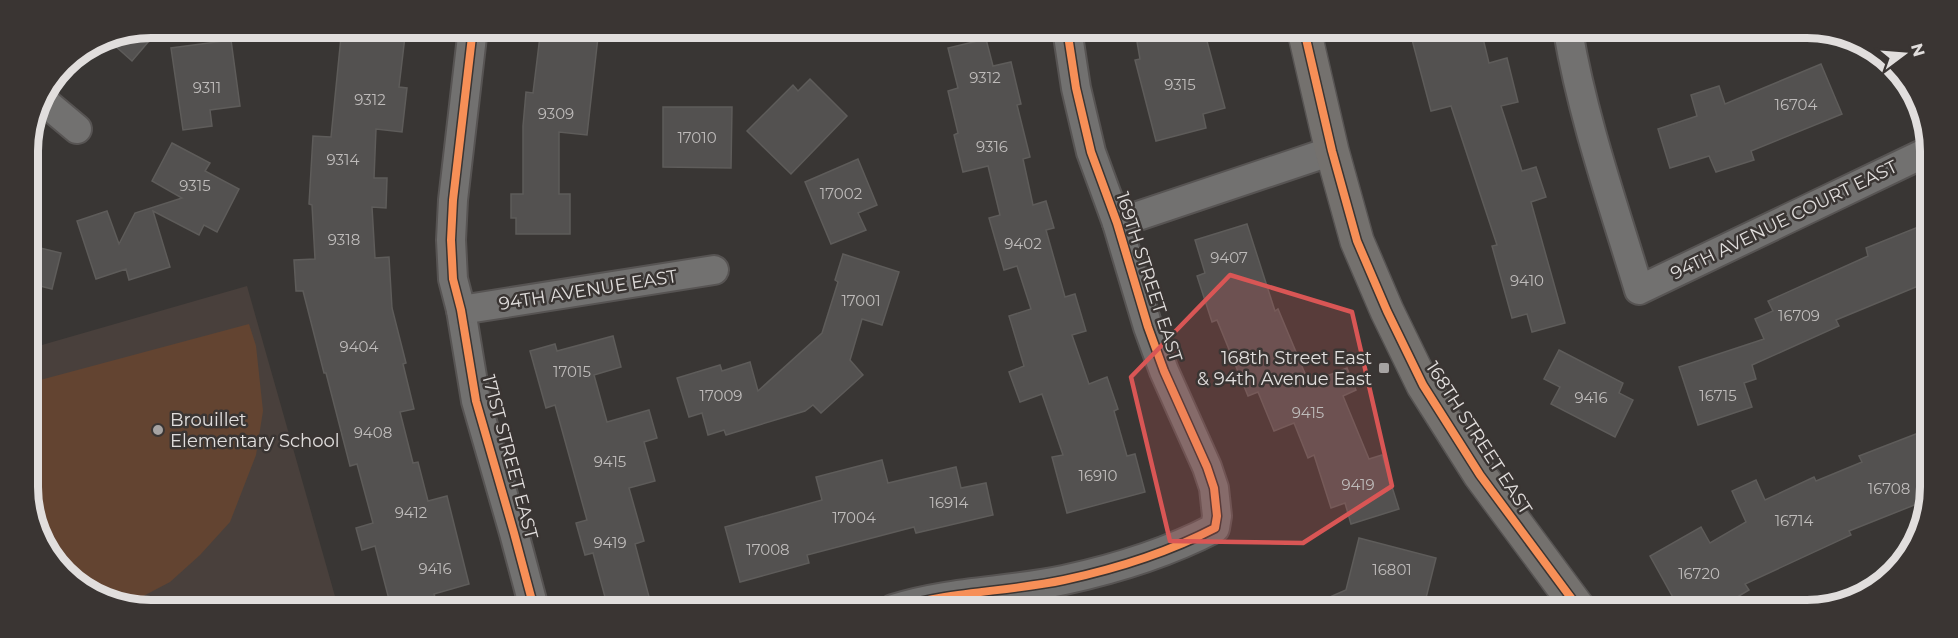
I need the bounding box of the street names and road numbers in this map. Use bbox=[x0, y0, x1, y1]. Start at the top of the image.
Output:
street label: 94TH AVENUE COURT EAST bbox=[1667, 155, 1902, 285]
street label: 169TH STREET EAST bbox=[1111, 189, 1187, 365]
street label: 94TH AVENUE EAST bbox=[497, 265, 679, 315]
street label: 168TH STREET EAST bbox=[1421, 357, 1537, 519]
street label: 171ST STREET EAST bbox=[477, 372, 543, 542]

